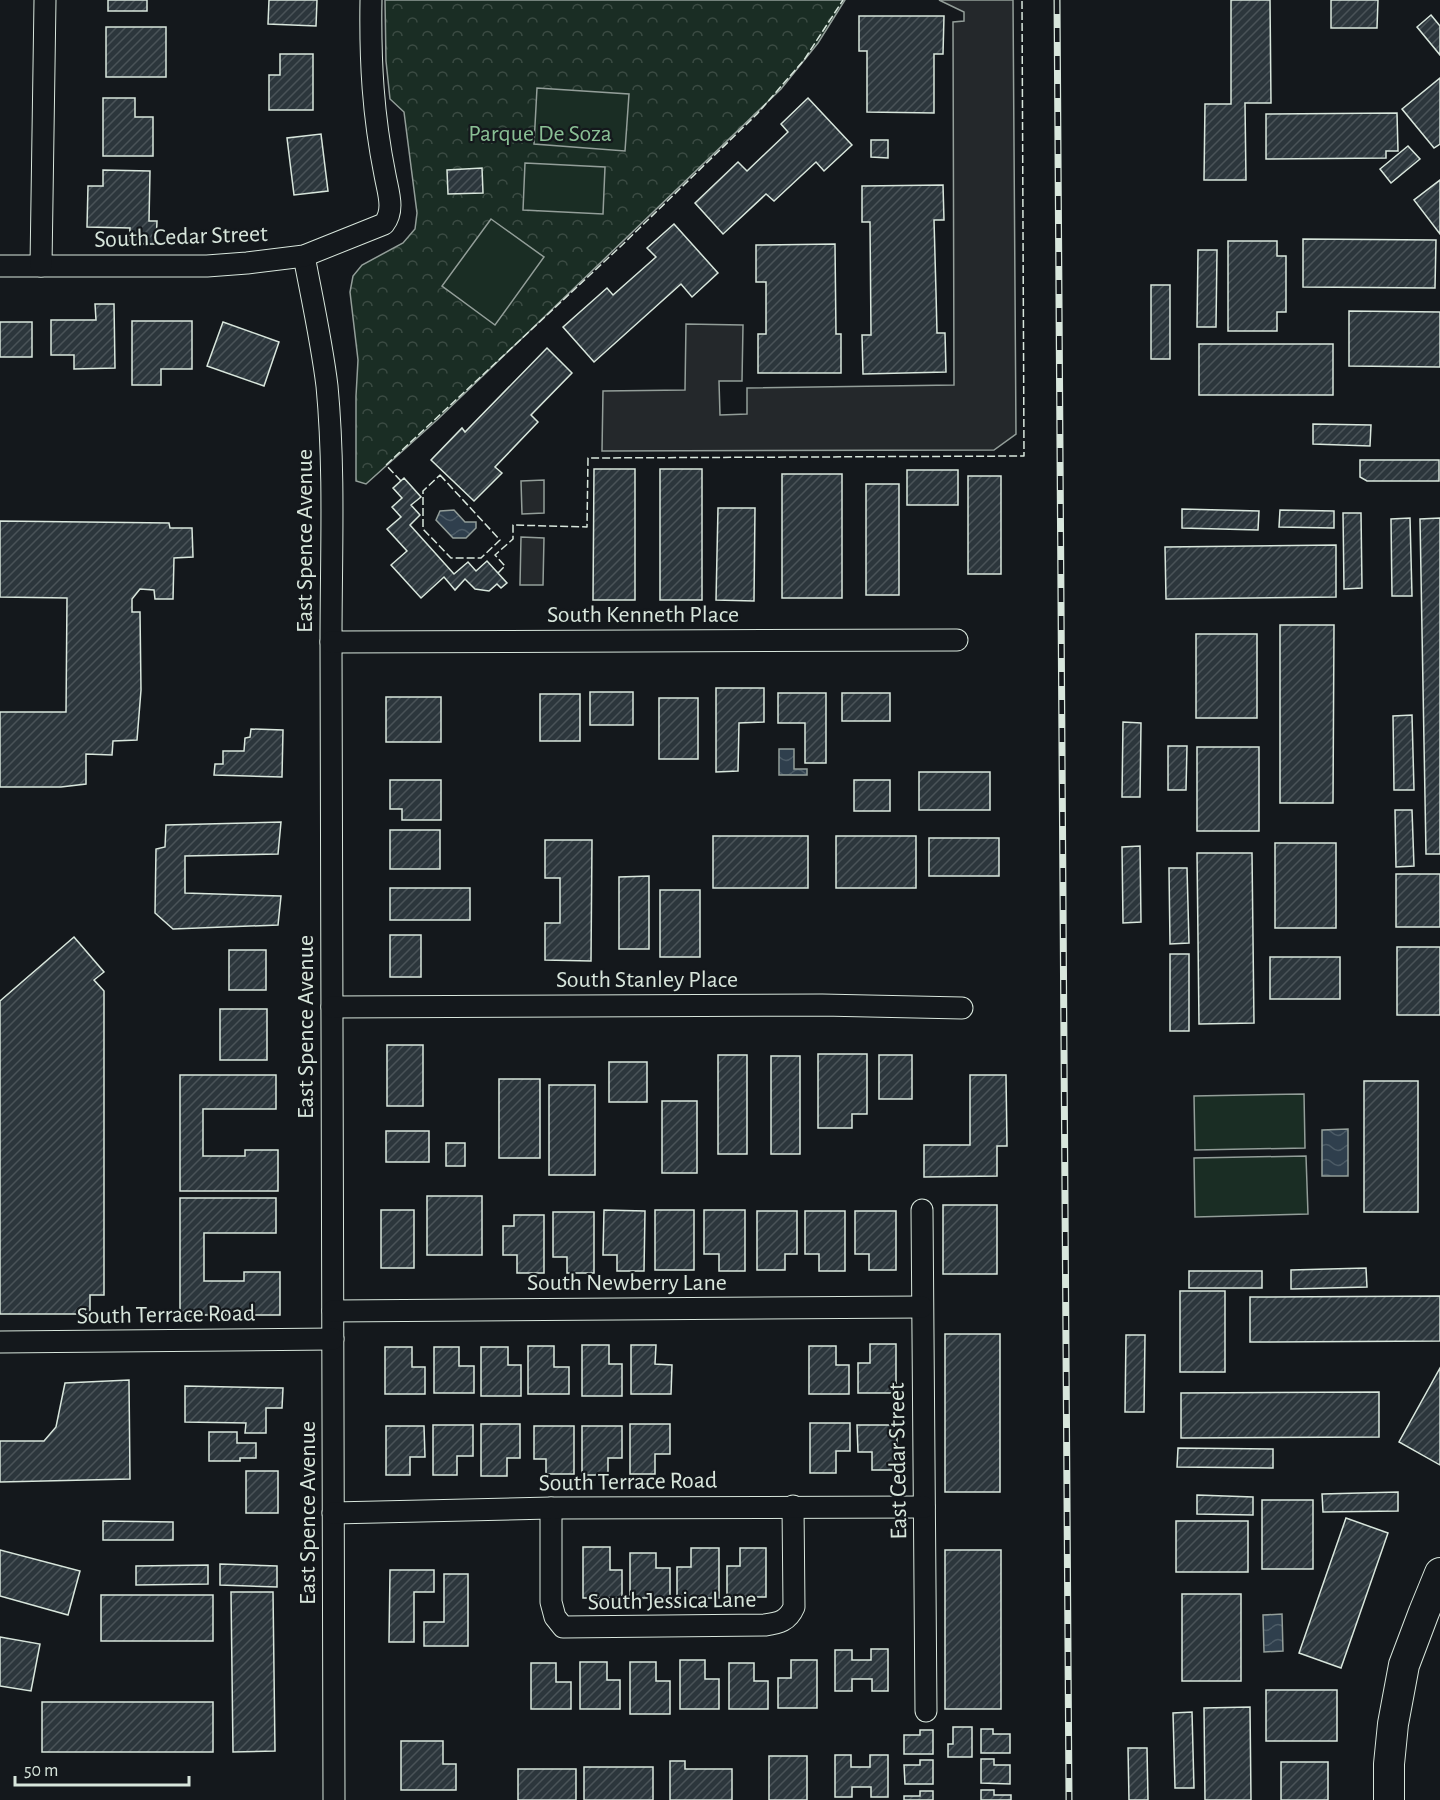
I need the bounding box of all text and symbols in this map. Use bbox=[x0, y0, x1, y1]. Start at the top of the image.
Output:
park label: Parque De Soza bbox=[468, 122, 612, 146]
street label: South Cedar Street bbox=[94, 222, 268, 252]
street label: East Spence Avenue bbox=[293, 449, 317, 633]
street label: South Kenneth Place bbox=[547, 603, 739, 627]
street label: East Spence Avenue bbox=[294, 935, 318, 1119]
street label: South Stanley Place bbox=[556, 968, 738, 992]
street label: South Newberry Lane bbox=[527, 1271, 727, 1295]
street label: South Terrace Road bbox=[77, 1301, 255, 1329]
street label: East Cedar Street bbox=[885, 1382, 911, 1540]
street label: East Spence Avenue bbox=[296, 1421, 320, 1605]
street label: South Terrace Road bbox=[539, 1468, 717, 1496]
street label: South Jessica Lane bbox=[587, 1588, 757, 1614]
scale bar bbox=[15, 1749, 189, 1787]
text: 50 m bbox=[24, 1762, 58, 1780]

